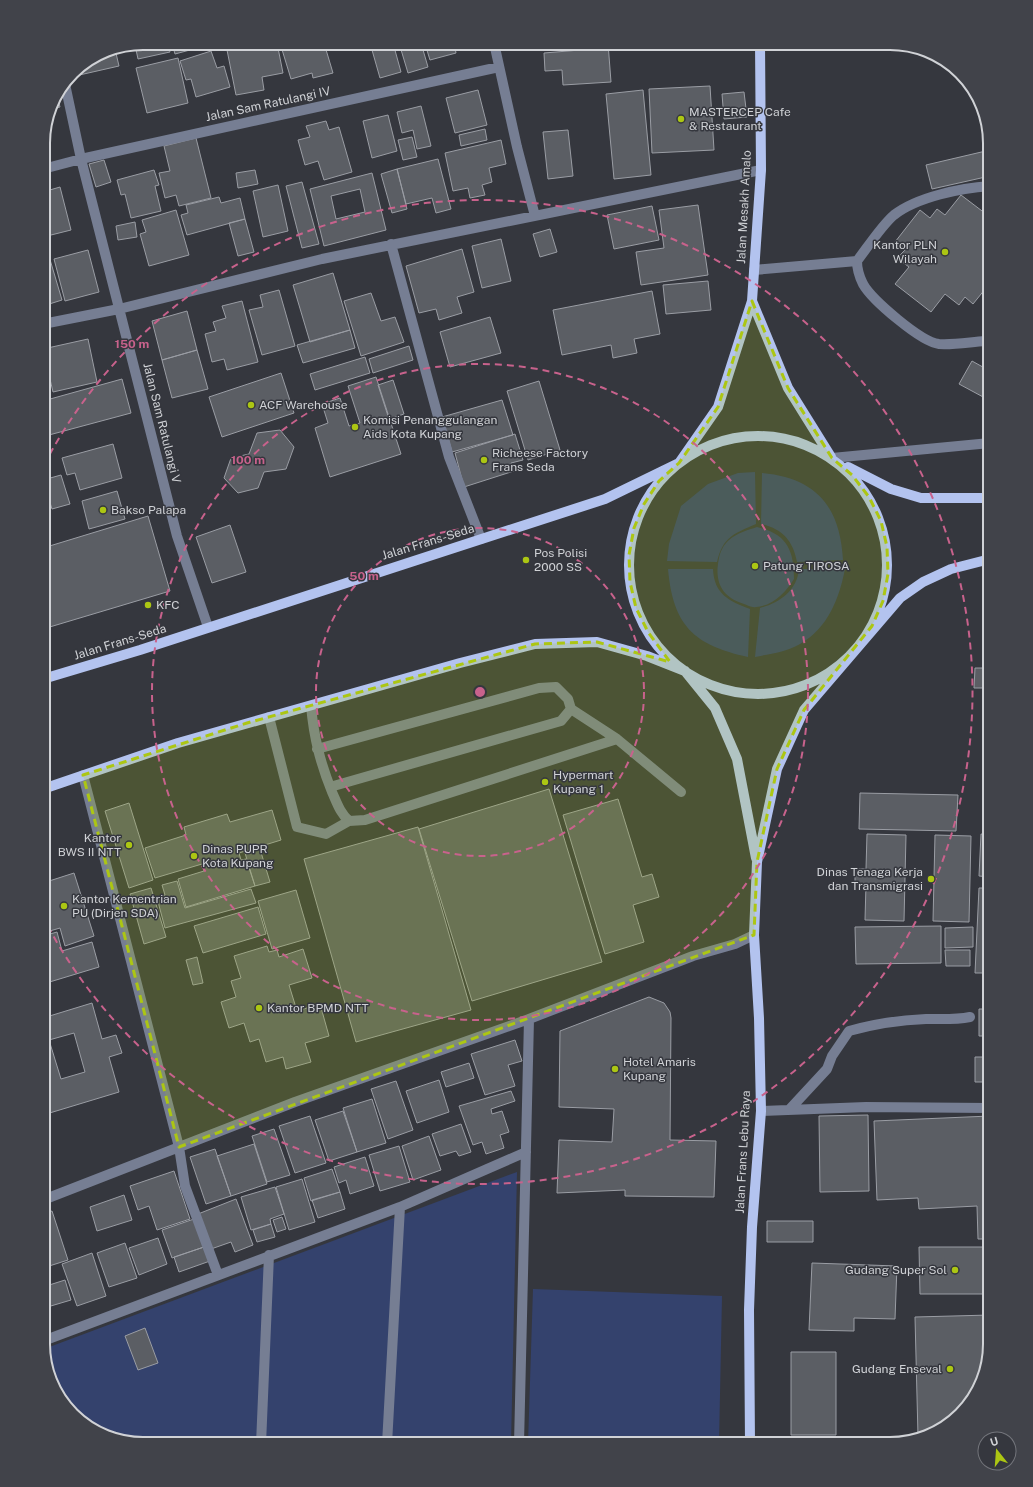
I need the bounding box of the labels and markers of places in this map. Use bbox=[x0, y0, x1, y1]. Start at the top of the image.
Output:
place label: MASTERCEP Cafe & Restaurant bbox=[689, 105, 791, 133]
marker: MASTERCEP Cafe & Restaurant bbox=[676, 114, 686, 124]
place label: Kantor PLN Wilayah bbox=[873, 238, 937, 266]
marker: Kantor PLN Wilayah bbox=[940, 247, 950, 257]
place label: ACF Warehouse bbox=[259, 398, 348, 412]
marker: ACF Warehouse bbox=[246, 400, 256, 410]
place label: Komisi Penanggulangan Aids Kota Kupang bbox=[363, 413, 497, 441]
marker: Komisi Penanggulangan Aids Kota Kupang bbox=[350, 422, 360, 432]
place label: Richeese Factory Frans Seda bbox=[492, 446, 589, 474]
marker: Richeese Factory Frans Seda bbox=[479, 455, 489, 465]
place label: Bakso Palapa bbox=[111, 503, 186, 517]
marker: Bakso Palapa bbox=[98, 505, 108, 515]
place label: Pos Polisi 2000 SS bbox=[534, 546, 587, 574]
marker: Pos Polisi 2000 SS bbox=[521, 555, 531, 565]
place label: Patung TIROSA bbox=[763, 559, 850, 573]
marker: Patung TIROSA bbox=[750, 561, 760, 571]
place label: KFC bbox=[156, 598, 180, 612]
marker: KFC bbox=[143, 600, 153, 610]
centre of rings bbox=[473, 685, 487, 699]
place label: Hypermart Kupang 1 bbox=[553, 768, 614, 796]
marker: Hypermart Kupang 1 bbox=[540, 777, 550, 787]
place label: Kantor BWS II NTT bbox=[58, 831, 121, 859]
marker: Kantor BWS II NTT bbox=[124, 840, 134, 850]
place label: Dinas PUPR Kota Kupang bbox=[202, 842, 274, 870]
marker: Dinas PUPR Kota Kupang bbox=[189, 851, 199, 861]
place label: Dinas Tenaga Kerja dan Transmigrasi bbox=[817, 865, 923, 893]
marker: Dinas Tenaga Kerja dan Transmigrasi bbox=[926, 874, 936, 884]
place label: Kantor Kementrian PU (Dirjen SDA) bbox=[72, 892, 177, 920]
marker: Kantor Kementrian PU (Dirjen SDA) bbox=[59, 901, 69, 911]
place label: Kantor BPMD NTT bbox=[267, 1001, 369, 1015]
marker: Kantor BPMD NTT bbox=[254, 1003, 264, 1013]
place label: Hotel Amaris Kupang bbox=[623, 1055, 696, 1083]
marker: Hotel Amaris Kupang bbox=[610, 1064, 620, 1074]
place label: Gudang Super Sol bbox=[845, 1263, 947, 1277]
marker: Gudang Super Sol bbox=[950, 1265, 960, 1275]
place label: Gudang Enseval bbox=[852, 1362, 942, 1376]
marker: Gudang Enseval bbox=[945, 1364, 955, 1374]

